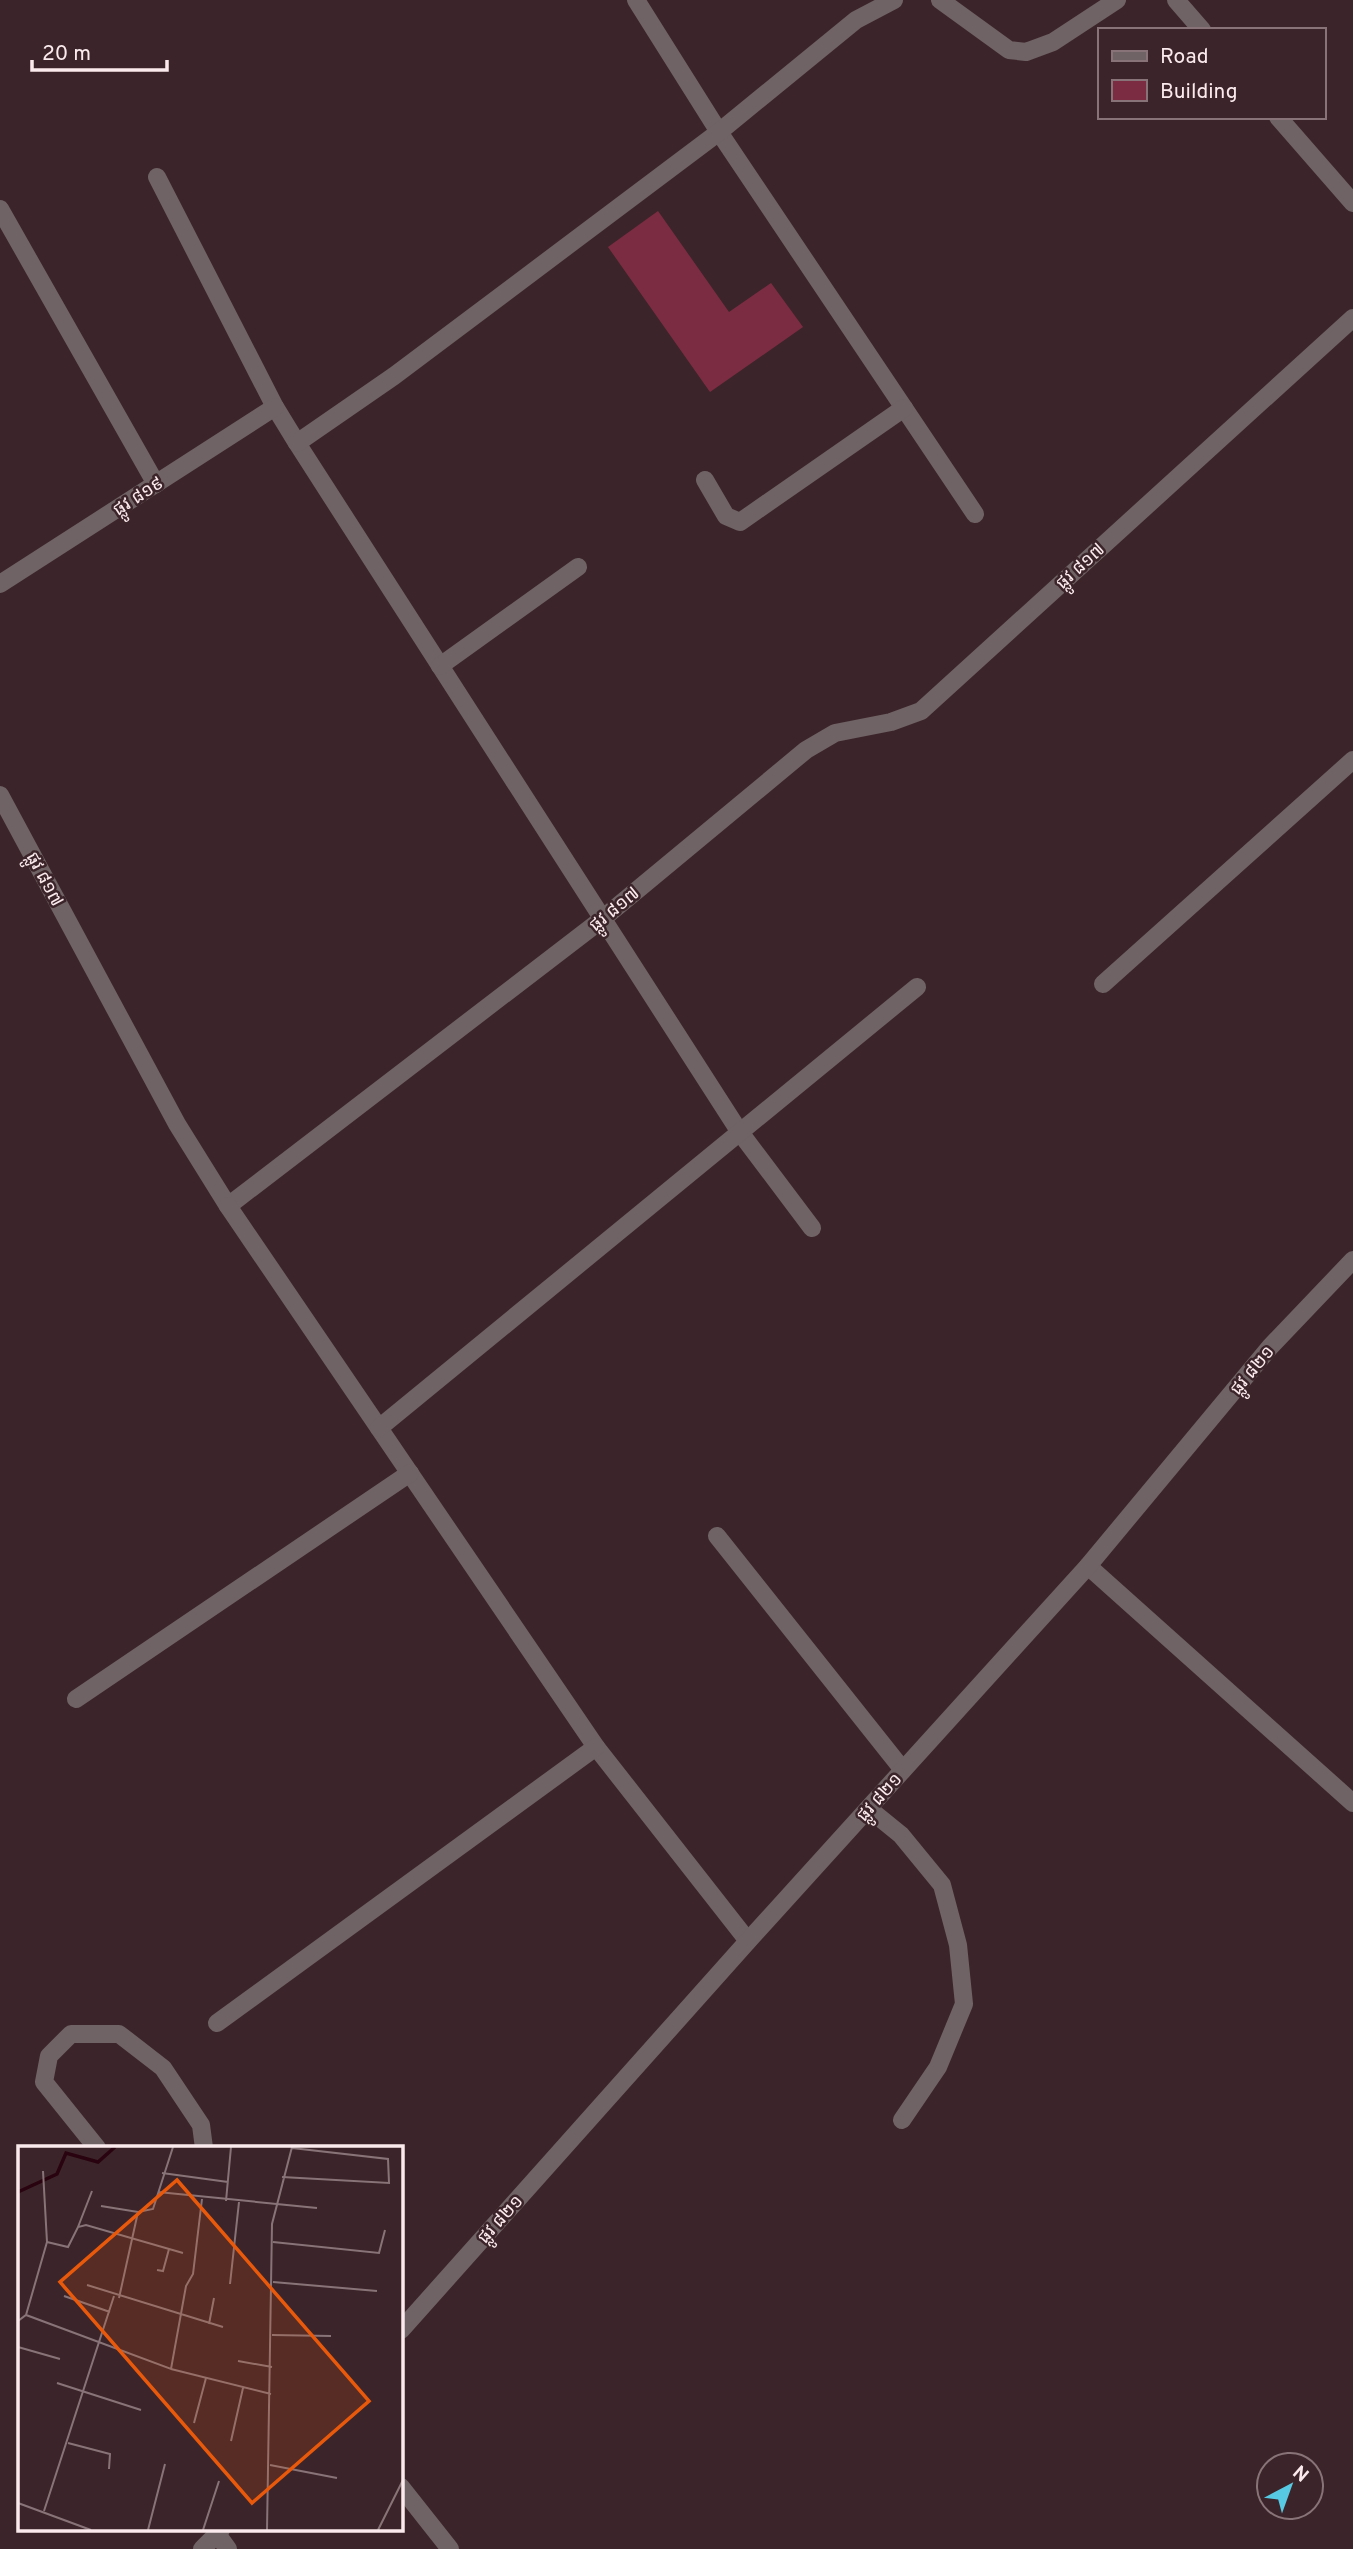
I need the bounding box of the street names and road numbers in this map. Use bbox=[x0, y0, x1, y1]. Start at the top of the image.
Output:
street label: ផ្លូវ ៨១៩ bbox=[109, 472, 170, 525]
street label: ផ្លូវ ៨១៧ bbox=[1052, 539, 1113, 598]
street label: ផ្លូវ ៨១៧ bbox=[17, 848, 68, 912]
street label: ផ្លូវ ៨១៧ bbox=[585, 883, 647, 940]
street label: ផ្លូវ ៨២១ bbox=[1226, 1341, 1283, 1403]
street label: ផ្លូវ ៨២១ bbox=[852, 1769, 911, 1829]
street label: ផ្លូវ ៨២១ bbox=[473, 2191, 532, 2251]

